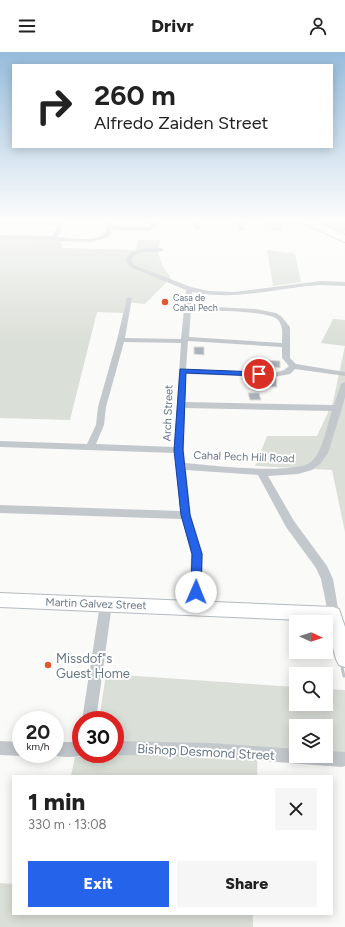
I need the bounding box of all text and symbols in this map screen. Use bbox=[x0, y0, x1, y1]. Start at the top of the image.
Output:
icon: menu bbox=[16, 15, 38, 37]
text: Drivr bbox=[151, 15, 194, 37]
icon: person bbox=[307, 15, 329, 37]
text: 260 m bbox=[94, 78, 176, 112]
icon: right bbox=[28, 80, 80, 132]
text: Alfredo Zaiden Street bbox=[94, 112, 268, 134]
place label: Casa de Cahal Pech bbox=[173, 292, 218, 313]
marker: Casa de Cahal Pech bbox=[160, 297, 170, 307]
pin bbox=[242, 357, 276, 391]
icon: arrive bbox=[248, 363, 270, 385]
street label: Arch Street bbox=[161, 384, 175, 442]
street label: Cahal Pech Hill Road bbox=[193, 449, 295, 465]
position arrow bbox=[175, 571, 217, 613]
street label: Martin Galvez Street bbox=[45, 596, 147, 612]
north arrow bbox=[289, 615, 333, 659]
map controls bbox=[289, 615, 333, 763]
place label: Missdof"s Guest Home bbox=[56, 651, 130, 681]
marker: Missdof"s Guest Home bbox=[43, 660, 53, 670]
button: search bbox=[289, 667, 333, 711]
speed limit sign: 30 bbox=[72, 711, 124, 763]
button: layers bbox=[289, 719, 333, 763]
text: 20 bbox=[26, 720, 50, 744]
text: km/h bbox=[27, 740, 49, 753]
street label: Bishop Desmond Street bbox=[137, 741, 275, 763]
text: 1 min bbox=[28, 787, 85, 816]
button: close bbox=[275, 788, 317, 830]
text: 330 m · 13:08 bbox=[28, 817, 107, 832]
button: Exit bbox=[28, 861, 169, 907]
button: Share bbox=[177, 861, 317, 907]

